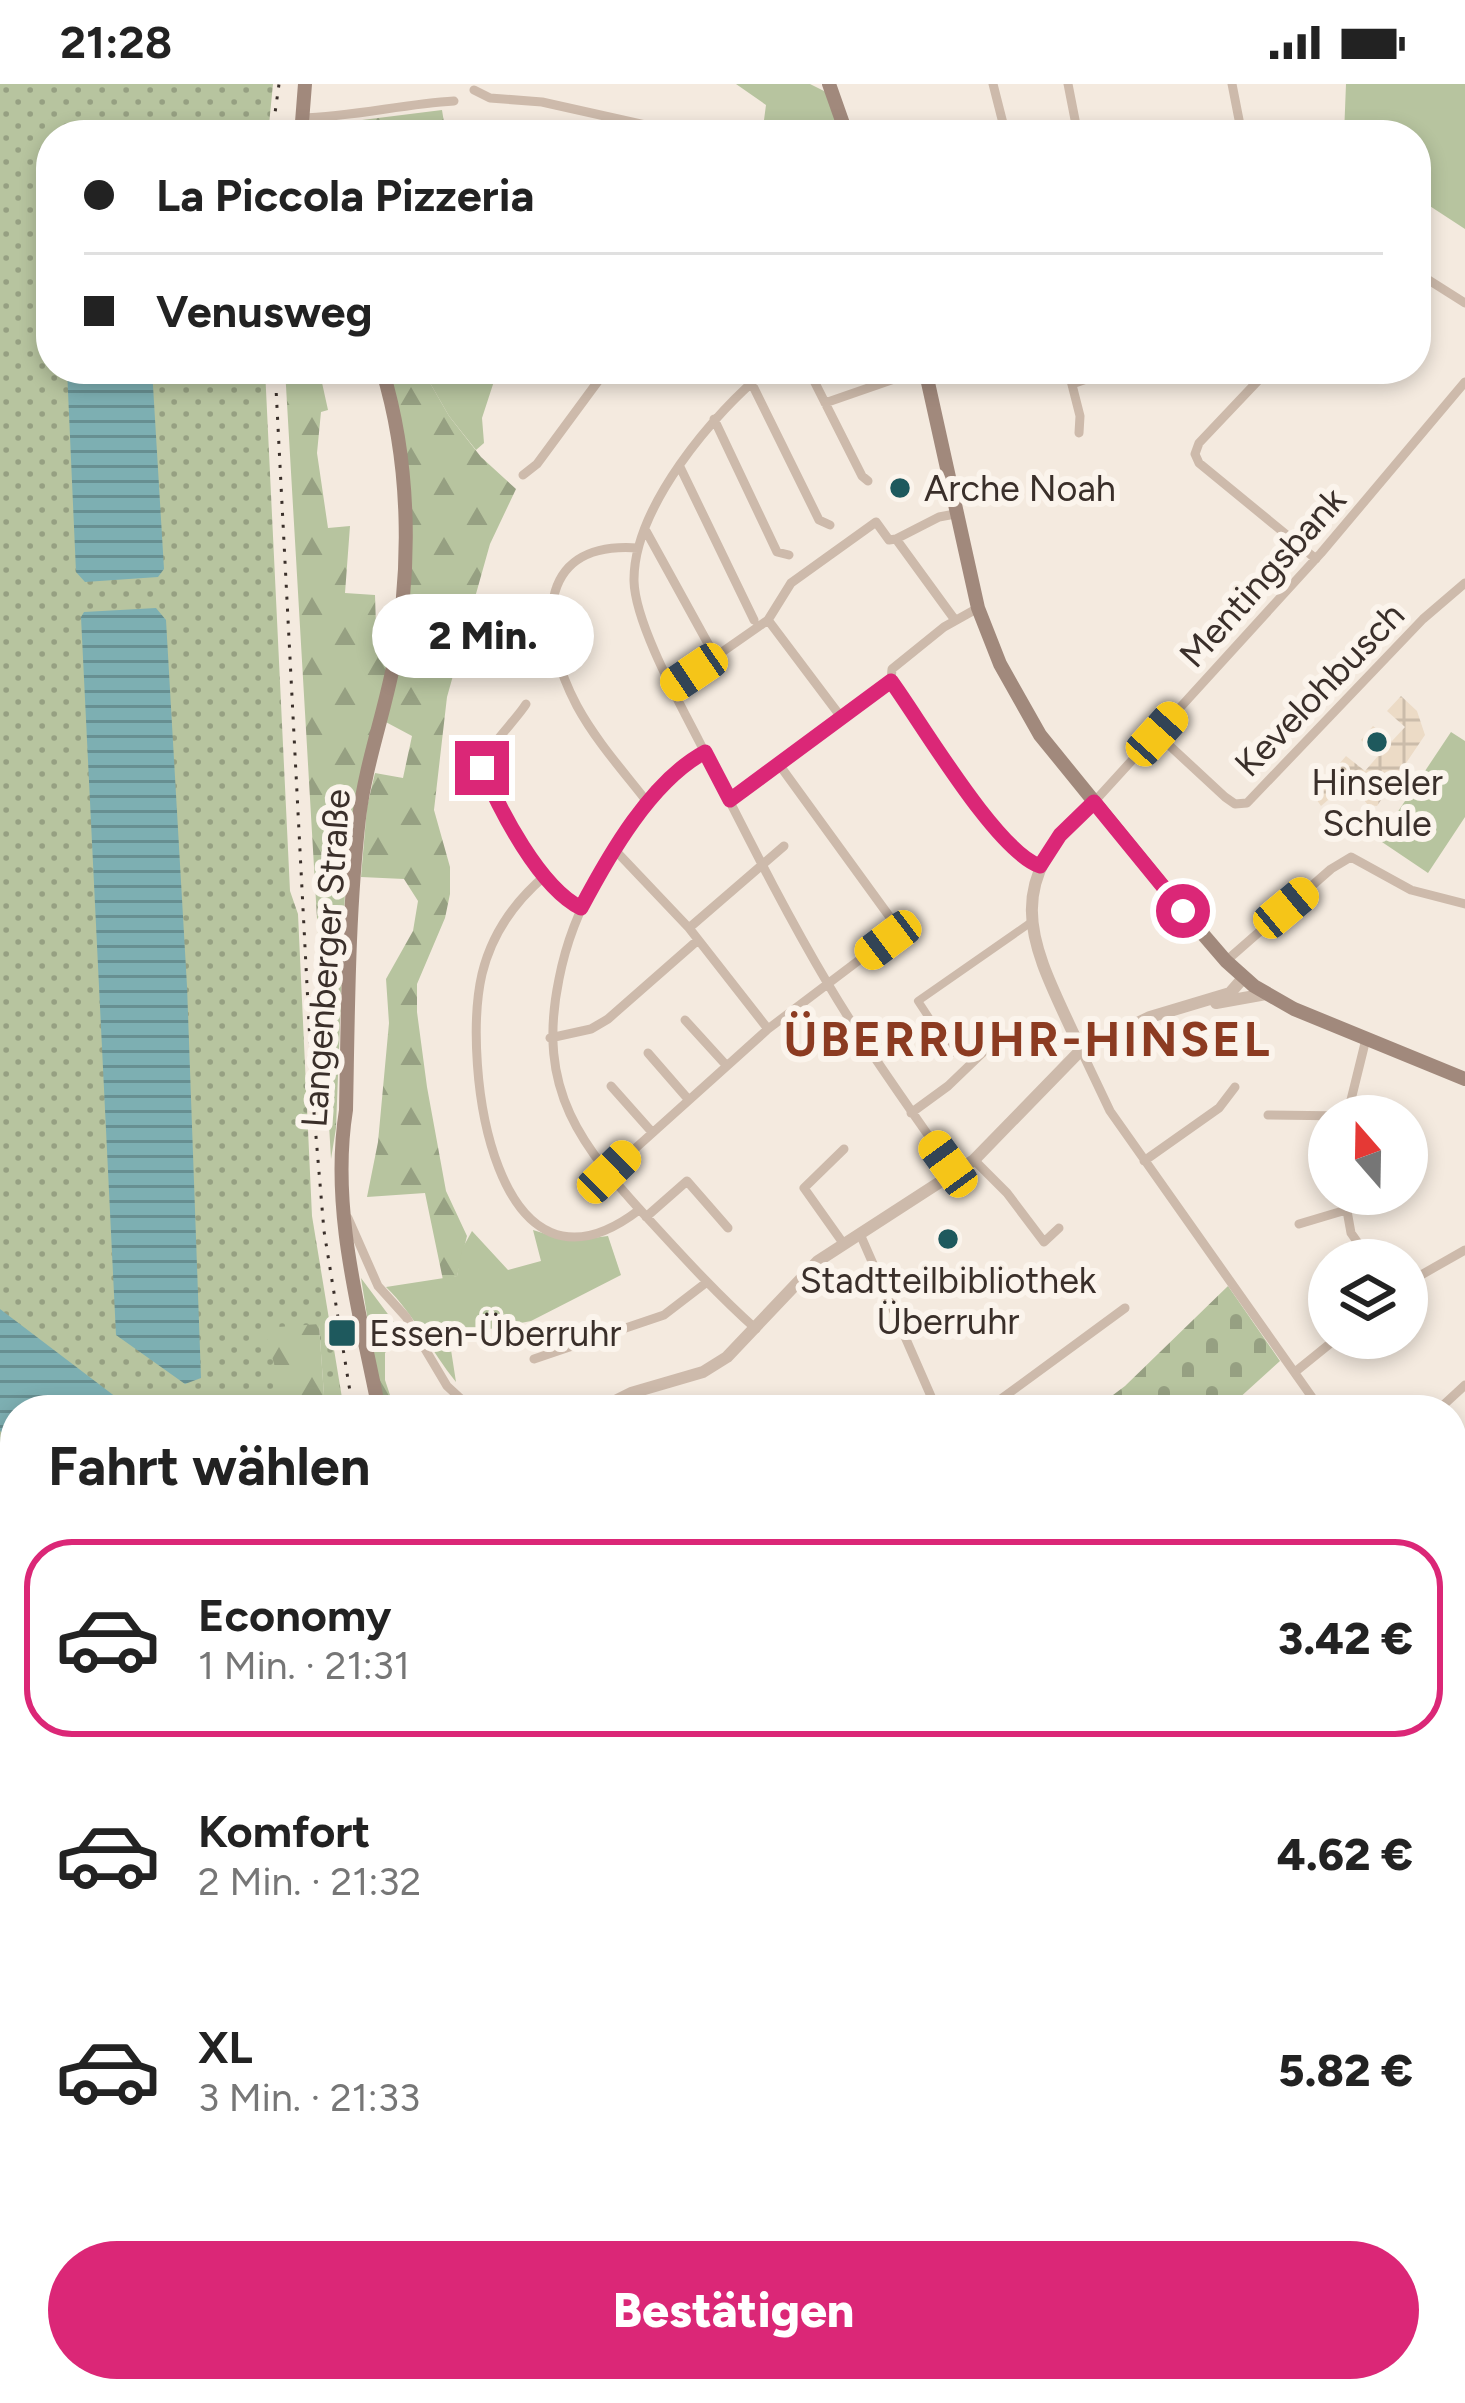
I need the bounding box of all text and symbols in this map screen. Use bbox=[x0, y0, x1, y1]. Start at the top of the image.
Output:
text: 21:28 bbox=[60, 15, 172, 69]
text: La Piccola Pizzeria bbox=[156, 168, 534, 222]
text: Venusweg bbox=[156, 284, 373, 338]
place label: Arche Noah bbox=[924, 467, 1116, 510]
marker: Arche Noah bbox=[887, 475, 913, 501]
street label: Mentingsbank bbox=[1170, 478, 1355, 676]
street label: Kevelohbusch bbox=[1226, 593, 1413, 785]
callout: 2 Min. bbox=[371, 594, 593, 678]
text: 2 Min. bbox=[428, 612, 538, 659]
car bbox=[654, 637, 734, 707]
car bbox=[1120, 695, 1194, 773]
marker: Hinseler Schule bbox=[1364, 729, 1390, 755]
route end bbox=[455, 741, 509, 795]
place label: Hinseler Schule bbox=[1311, 761, 1443, 845]
street label: Langenberger Straße bbox=[292, 787, 359, 1129]
car bbox=[1247, 871, 1325, 945]
route start bbox=[1156, 884, 1210, 938]
car bbox=[848, 904, 928, 976]
district label: ÜBERRUHR-HINSEL bbox=[784, 1010, 1272, 1068]
north arrow bbox=[1308, 1095, 1428, 1215]
map controls bbox=[1308, 1095, 1428, 1359]
car bbox=[912, 1124, 984, 1204]
car bbox=[571, 1134, 647, 1210]
marker: Stadtteilbibliothek Überruhr bbox=[935, 1226, 961, 1252]
button: layers bbox=[1308, 1239, 1428, 1359]
place label: Stadtteilbibliothek Überruhr bbox=[800, 1259, 1097, 1343]
place label: Essen-Überruhr bbox=[369, 1312, 622, 1355]
marker: Essen-Überruhr bbox=[326, 1317, 358, 1349]
text: Fahrt wählen bbox=[48, 1434, 370, 1499]
icon: car bbox=[54, 1584, 162, 1692]
text: Economy bbox=[198, 1588, 391, 1642]
text: 3.42 € bbox=[1278, 1611, 1413, 1665]
text: 1 Min. · 21:31 bbox=[198, 1642, 410, 1689]
icon: car bbox=[54, 1800, 162, 1908]
text: Komfort bbox=[198, 1804, 370, 1858]
text: 4.62 € bbox=[1277, 1827, 1413, 1881]
text: 2 Min. · 21:32 bbox=[198, 1858, 421, 1905]
icon: car bbox=[54, 2016, 162, 2124]
text: XL bbox=[198, 2020, 253, 2074]
text: 5.82 € bbox=[1278, 2043, 1413, 2097]
text: 3 Min. · 21:33 bbox=[198, 2074, 420, 2121]
button: Bestätigen bbox=[48, 2241, 1419, 2379]

